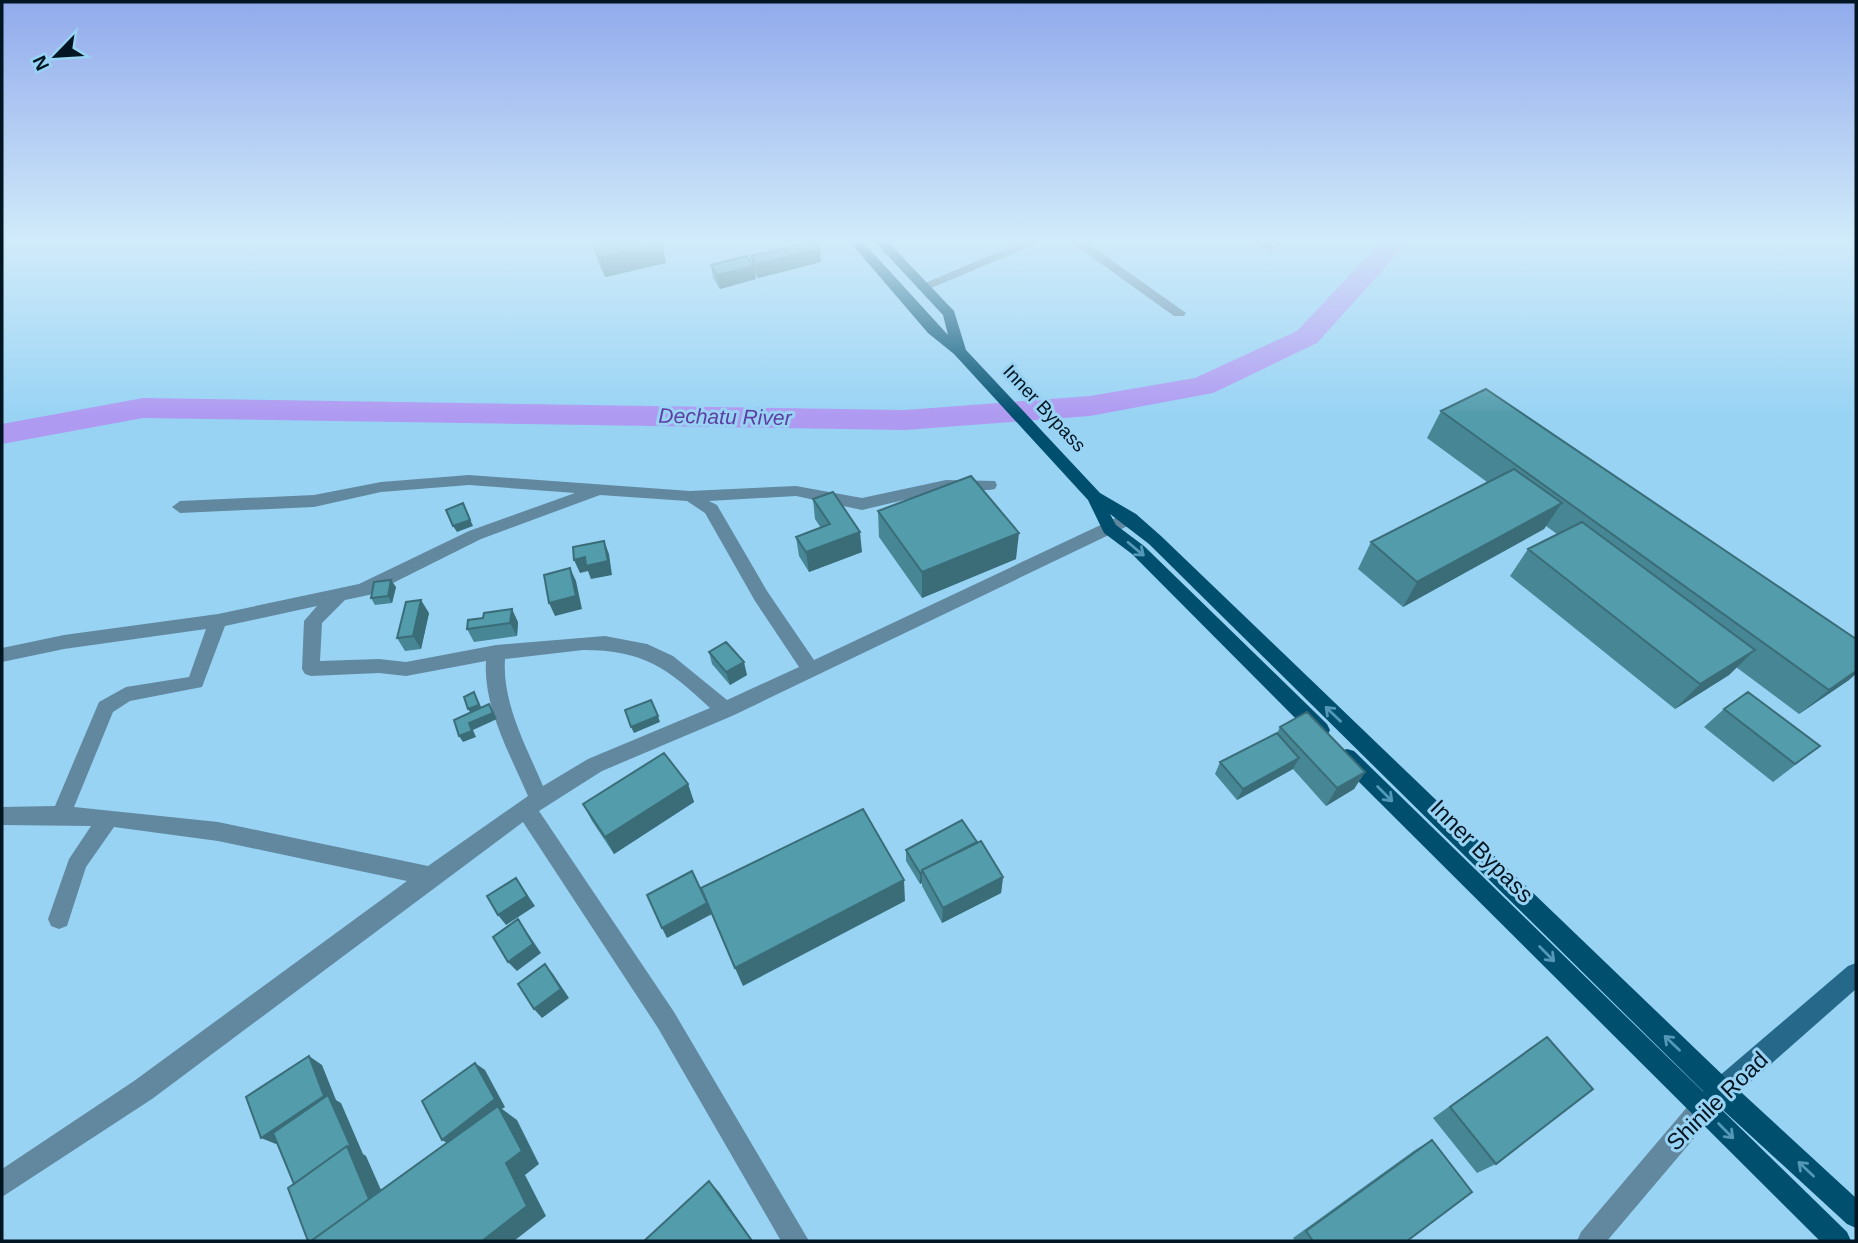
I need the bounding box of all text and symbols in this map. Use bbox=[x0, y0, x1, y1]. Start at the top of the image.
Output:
north arrow bbox=[21, 21, 91, 91]
text: N bbox=[29, 52, 53, 74]
street label: Inner Bypass bbox=[999, 361, 1090, 456]
water label: Dechatu River bbox=[658, 404, 793, 429]
one-way arrow bbox=[1126, 542, 1144, 557]
one-way arrow bbox=[1325, 705, 1342, 722]
one-way arrow bbox=[1377, 786, 1394, 803]
street label: Inner Bypass bbox=[1425, 794, 1539, 908]
one-way arrow bbox=[1538, 946, 1555, 963]
one-way arrow bbox=[1664, 1035, 1681, 1052]
street label: Shinile Road bbox=[1661, 1046, 1773, 1156]
one-way arrow bbox=[1718, 1123, 1735, 1140]
one-way arrow bbox=[1797, 1161, 1815, 1177]

